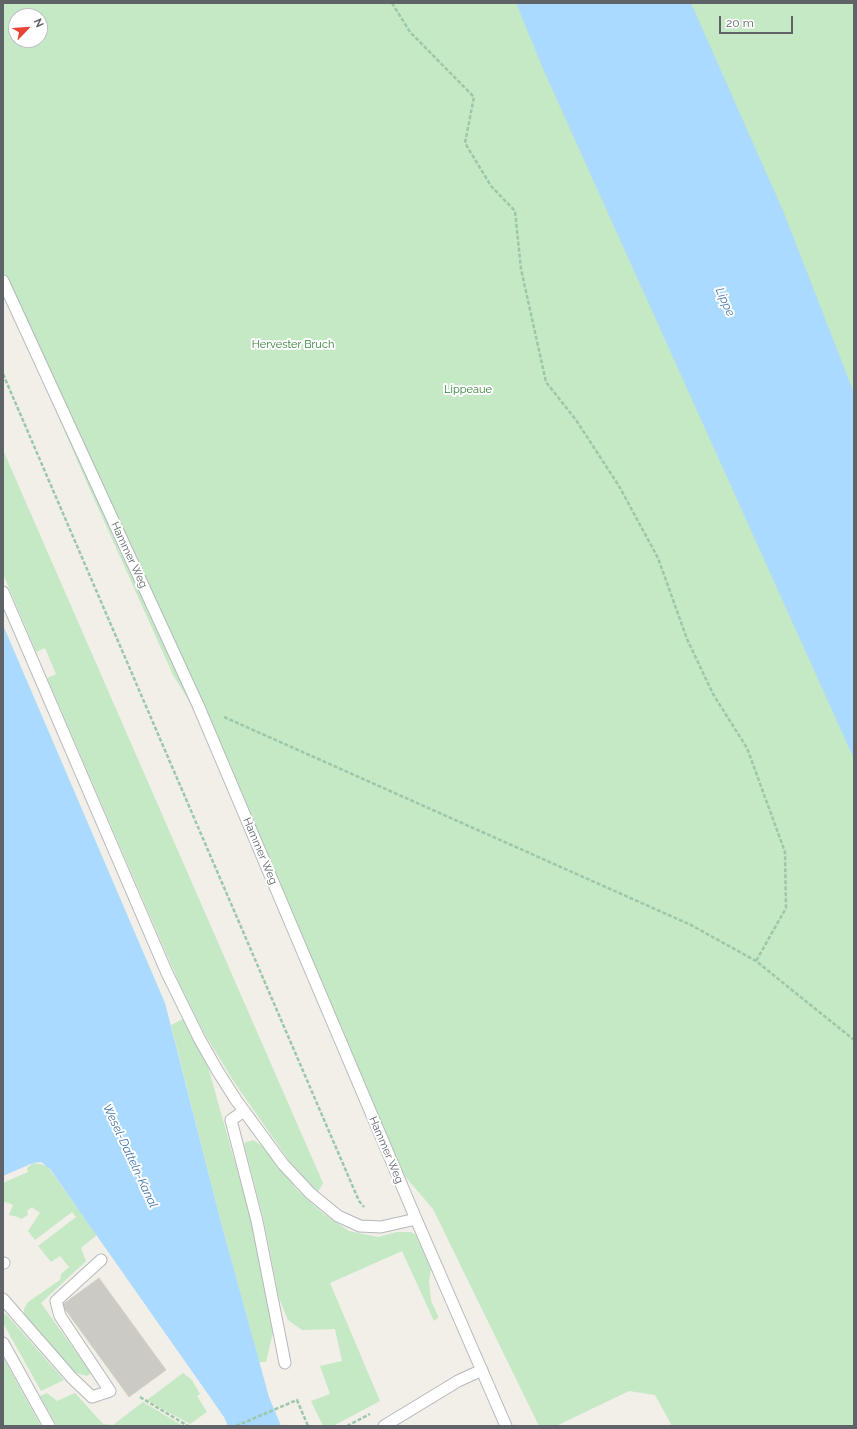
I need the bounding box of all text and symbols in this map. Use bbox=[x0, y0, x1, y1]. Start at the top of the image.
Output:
north arrow bbox=[8, 8, 48, 48]
scale bar bbox=[721, 8, 795, 34]
text: 20 m bbox=[726, 16, 754, 30]
text: N bbox=[31, 17, 46, 30]
water label: Lippe bbox=[712, 285, 738, 319]
park label: Hervester Bruch bbox=[252, 338, 334, 352]
park label: Lippeaue bbox=[444, 383, 492, 397]
street label: Hammer Weg bbox=[108, 520, 150, 590]
street label: Hammer Weg bbox=[240, 816, 280, 886]
water label: Wesel-Datteln-Kanal bbox=[100, 1102, 160, 1210]
street label: Hammer Weg bbox=[366, 1115, 406, 1185]

